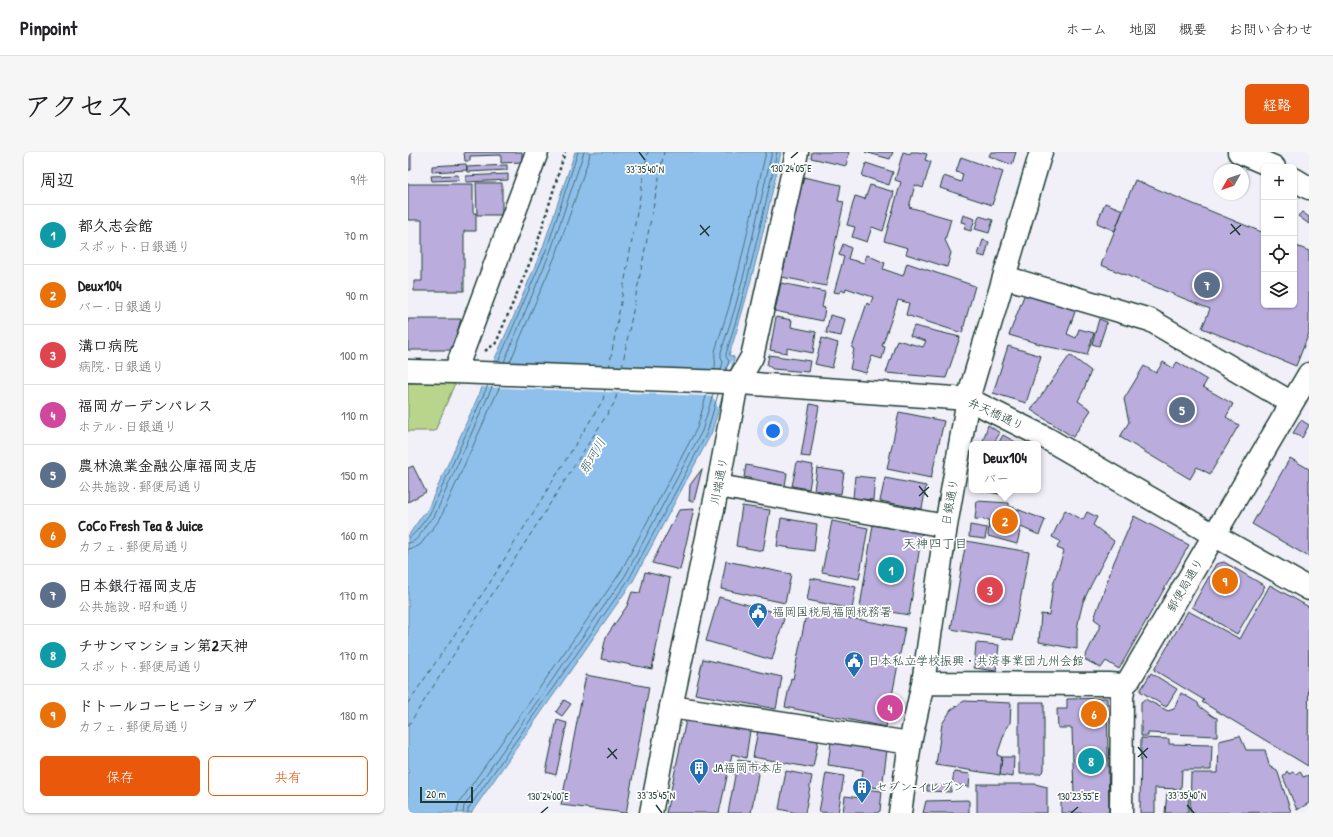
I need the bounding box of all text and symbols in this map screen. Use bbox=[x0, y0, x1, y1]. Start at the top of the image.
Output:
text: Pinpoint bbox=[20, 15, 77, 41]
text: ホーム bbox=[1066, 19, 1107, 38]
text: 地図 bbox=[1129, 19, 1157, 38]
text: 概要 bbox=[1179, 19, 1207, 38]
text: お問い合わせ bbox=[1229, 19, 1313, 38]
button: 経路 bbox=[1245, 84, 1309, 124]
text: アクセス bbox=[24, 87, 134, 125]
text: 130°24'05"E bbox=[770, 162, 812, 175]
text: 33°35'40"N bbox=[626, 163, 664, 176]
north arrow bbox=[1213, 164, 1249, 200]
map controls bbox=[1261, 164, 1297, 308]
button: + bbox=[1261, 164, 1297, 200]
text: 周辺 bbox=[40, 168, 74, 191]
text: 9件 bbox=[350, 170, 368, 188]
button: − bbox=[1261, 200, 1297, 236]
text: 都久志会館 bbox=[78, 215, 153, 236]
text: 1 bbox=[51, 226, 55, 244]
text: 70 m bbox=[344, 226, 368, 244]
button: locate bbox=[1261, 236, 1297, 272]
text: スポット · 日銀通り bbox=[78, 237, 191, 255]
pin: 7 bbox=[1194, 270, 1220, 300]
button: layers bbox=[1261, 272, 1297, 308]
text: Deux104 bbox=[78, 275, 122, 296]
text: 2 bbox=[50, 286, 56, 304]
text: 90 m bbox=[346, 286, 368, 304]
text: バー · 日銀通り bbox=[78, 297, 165, 315]
text: 溝口病院 bbox=[78, 335, 138, 356]
text: 3 bbox=[50, 346, 56, 364]
text: 100 m bbox=[340, 346, 368, 364]
text: 病院 · 日銀通り bbox=[78, 357, 165, 375]
street label: 弁天橋通り bbox=[965, 393, 1027, 434]
text: 福岡ガーデンパレス bbox=[78, 395, 212, 416]
pin: 5 bbox=[1169, 395, 1195, 425]
text: 4 bbox=[51, 406, 55, 424]
text: 110 m bbox=[341, 406, 368, 424]
text: ホテル · 日銀通り bbox=[78, 417, 177, 435]
your location bbox=[763, 421, 783, 441]
water label: 那珂川 bbox=[574, 435, 610, 477]
popup bbox=[969, 441, 1041, 493]
text: Deux104 bbox=[983, 447, 1027, 468]
text: 農林漁業金融公庫福岡支店 bbox=[78, 455, 258, 476]
street label: 川端通り bbox=[706, 456, 731, 506]
text: 5 bbox=[50, 466, 56, 484]
text: 150 m bbox=[340, 466, 368, 484]
text: バー bbox=[983, 469, 1009, 487]
text: 公共施設 · 郵便局通り bbox=[78, 477, 204, 495]
street label: 日銀通り bbox=[937, 477, 962, 527]
pin: 2 bbox=[992, 506, 1018, 536]
text: CoCo Fresh Tea & Juice bbox=[78, 515, 203, 536]
text: 6 bbox=[50, 526, 56, 544]
text: 160 m bbox=[340, 526, 368, 544]
district label: 天神四丁目 bbox=[902, 534, 968, 552]
text: カフェ · 郵便局通り bbox=[78, 537, 191, 555]
pin: 1 bbox=[878, 555, 904, 585]
street label: 郵便局通り bbox=[1162, 555, 1207, 615]
pin: 9 bbox=[1212, 566, 1238, 596]
text: 日本銀行福岡支店 bbox=[78, 575, 198, 596]
pin: 3 bbox=[977, 575, 1003, 605]
text: 7 bbox=[50, 586, 56, 604]
text: 170 m bbox=[339, 586, 368, 604]
text: 公共施設 · 昭和通り bbox=[78, 597, 191, 615]
public building icon: 福岡国税局福岡税務署 bbox=[747, 601, 769, 629]
place label: 福岡国税局福岡税務署 bbox=[772, 603, 892, 620]
text: チサンマンション第2天神 bbox=[78, 635, 249, 656]
text: 8 bbox=[50, 646, 56, 664]
text: 170 m bbox=[339, 646, 368, 664]
public building icon: 日本私立学校振興・共済事業団九州会館 bbox=[843, 650, 865, 678]
place label: 日本私立学校振興・共済事業団九州会館 bbox=[868, 652, 1084, 669]
text: スポット · 郵便局通り bbox=[78, 657, 204, 675]
pin: 4 bbox=[877, 693, 903, 723]
text: ドトールコーヒーショップ bbox=[78, 695, 256, 716]
pin: 6 bbox=[1081, 699, 1107, 729]
text: 9 bbox=[51, 706, 55, 724]
text: 180 m bbox=[340, 706, 368, 724]
text: カフェ · 郵便局通り bbox=[78, 717, 191, 735]
pin: 8 bbox=[1078, 746, 1104, 776]
button: 保存 bbox=[40, 756, 200, 796]
button: 共有 bbox=[208, 756, 368, 796]
building icon: JA福岡市本店 bbox=[688, 757, 710, 785]
place label: JA福岡市本店 bbox=[713, 759, 783, 776]
building icon: セブン-イレブン bbox=[851, 776, 873, 804]
place label: セブン-イレブン bbox=[876, 778, 965, 795]
scale bar bbox=[420, 785, 473, 804]
text: 20 m bbox=[426, 787, 446, 801]
text: 33°35'45"N bbox=[637, 789, 675, 802]
text: 33°35'40"N bbox=[1168, 789, 1206, 802]
text: 130°24'00"E bbox=[527, 790, 569, 803]
text: 130°23'55"E bbox=[1057, 790, 1099, 803]

